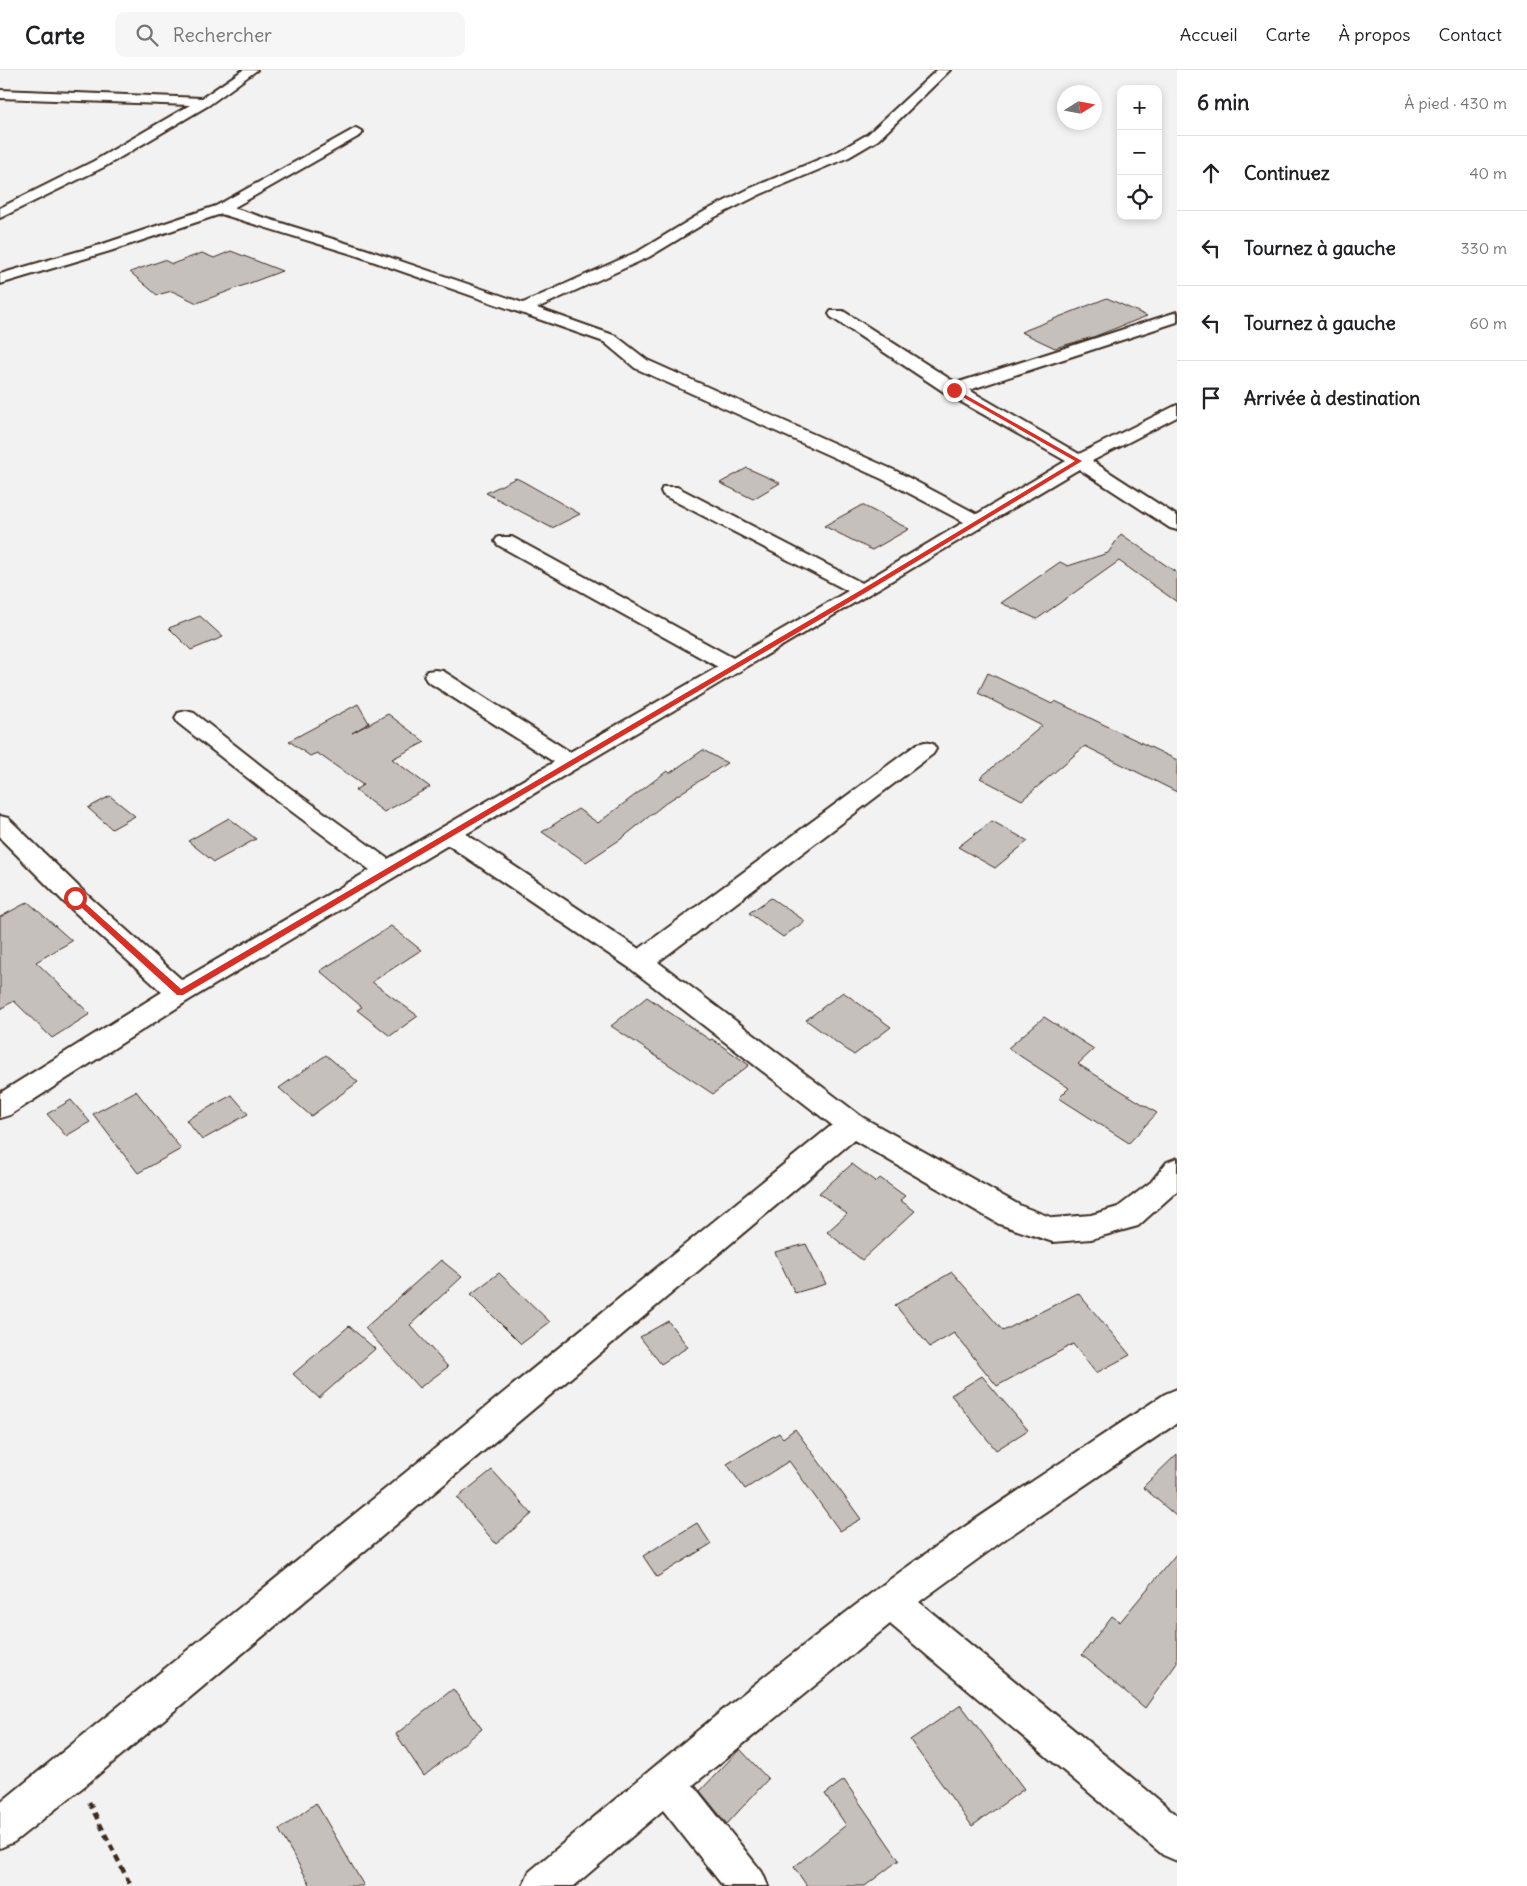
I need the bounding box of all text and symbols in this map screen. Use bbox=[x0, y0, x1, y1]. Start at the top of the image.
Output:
search box bbox=[115, 12, 465, 57]
text: Carte bbox=[25, 20, 85, 50]
icon: search bbox=[133, 21, 161, 49]
text: Rechercher bbox=[173, 23, 272, 47]
text: Accueil bbox=[1180, 23, 1238, 46]
text: Carte bbox=[1266, 23, 1311, 46]
text: À propos bbox=[1339, 23, 1410, 46]
text: Contact bbox=[1438, 23, 1502, 46]
north arrow bbox=[1057, 85, 1102, 130]
map controls bbox=[1117, 85, 1162, 220]
button: + bbox=[1117, 85, 1162, 130]
text: 6 min bbox=[1197, 89, 1249, 116]
text: À pied · 430 m bbox=[1404, 93, 1507, 113]
button: − bbox=[1117, 130, 1162, 175]
icon: ahead bbox=[1197, 159, 1225, 187]
text: Continuez bbox=[1244, 161, 1330, 185]
text: 40 m bbox=[1469, 163, 1507, 183]
button: locate bbox=[1117, 175, 1162, 220]
icon: left bbox=[1197, 234, 1225, 262]
text: Tournez à gauche bbox=[1244, 236, 1396, 260]
text: 330 m bbox=[1460, 238, 1507, 258]
icon: left bbox=[1197, 309, 1225, 337]
text: Tournez à gauche bbox=[1244, 311, 1396, 335]
text: 60 m bbox=[1469, 313, 1507, 333]
route end bbox=[943, 379, 966, 402]
icon: arrive bbox=[1197, 384, 1225, 412]
text: Arrivée à destination bbox=[1244, 386, 1420, 410]
route start bbox=[64, 887, 87, 910]

